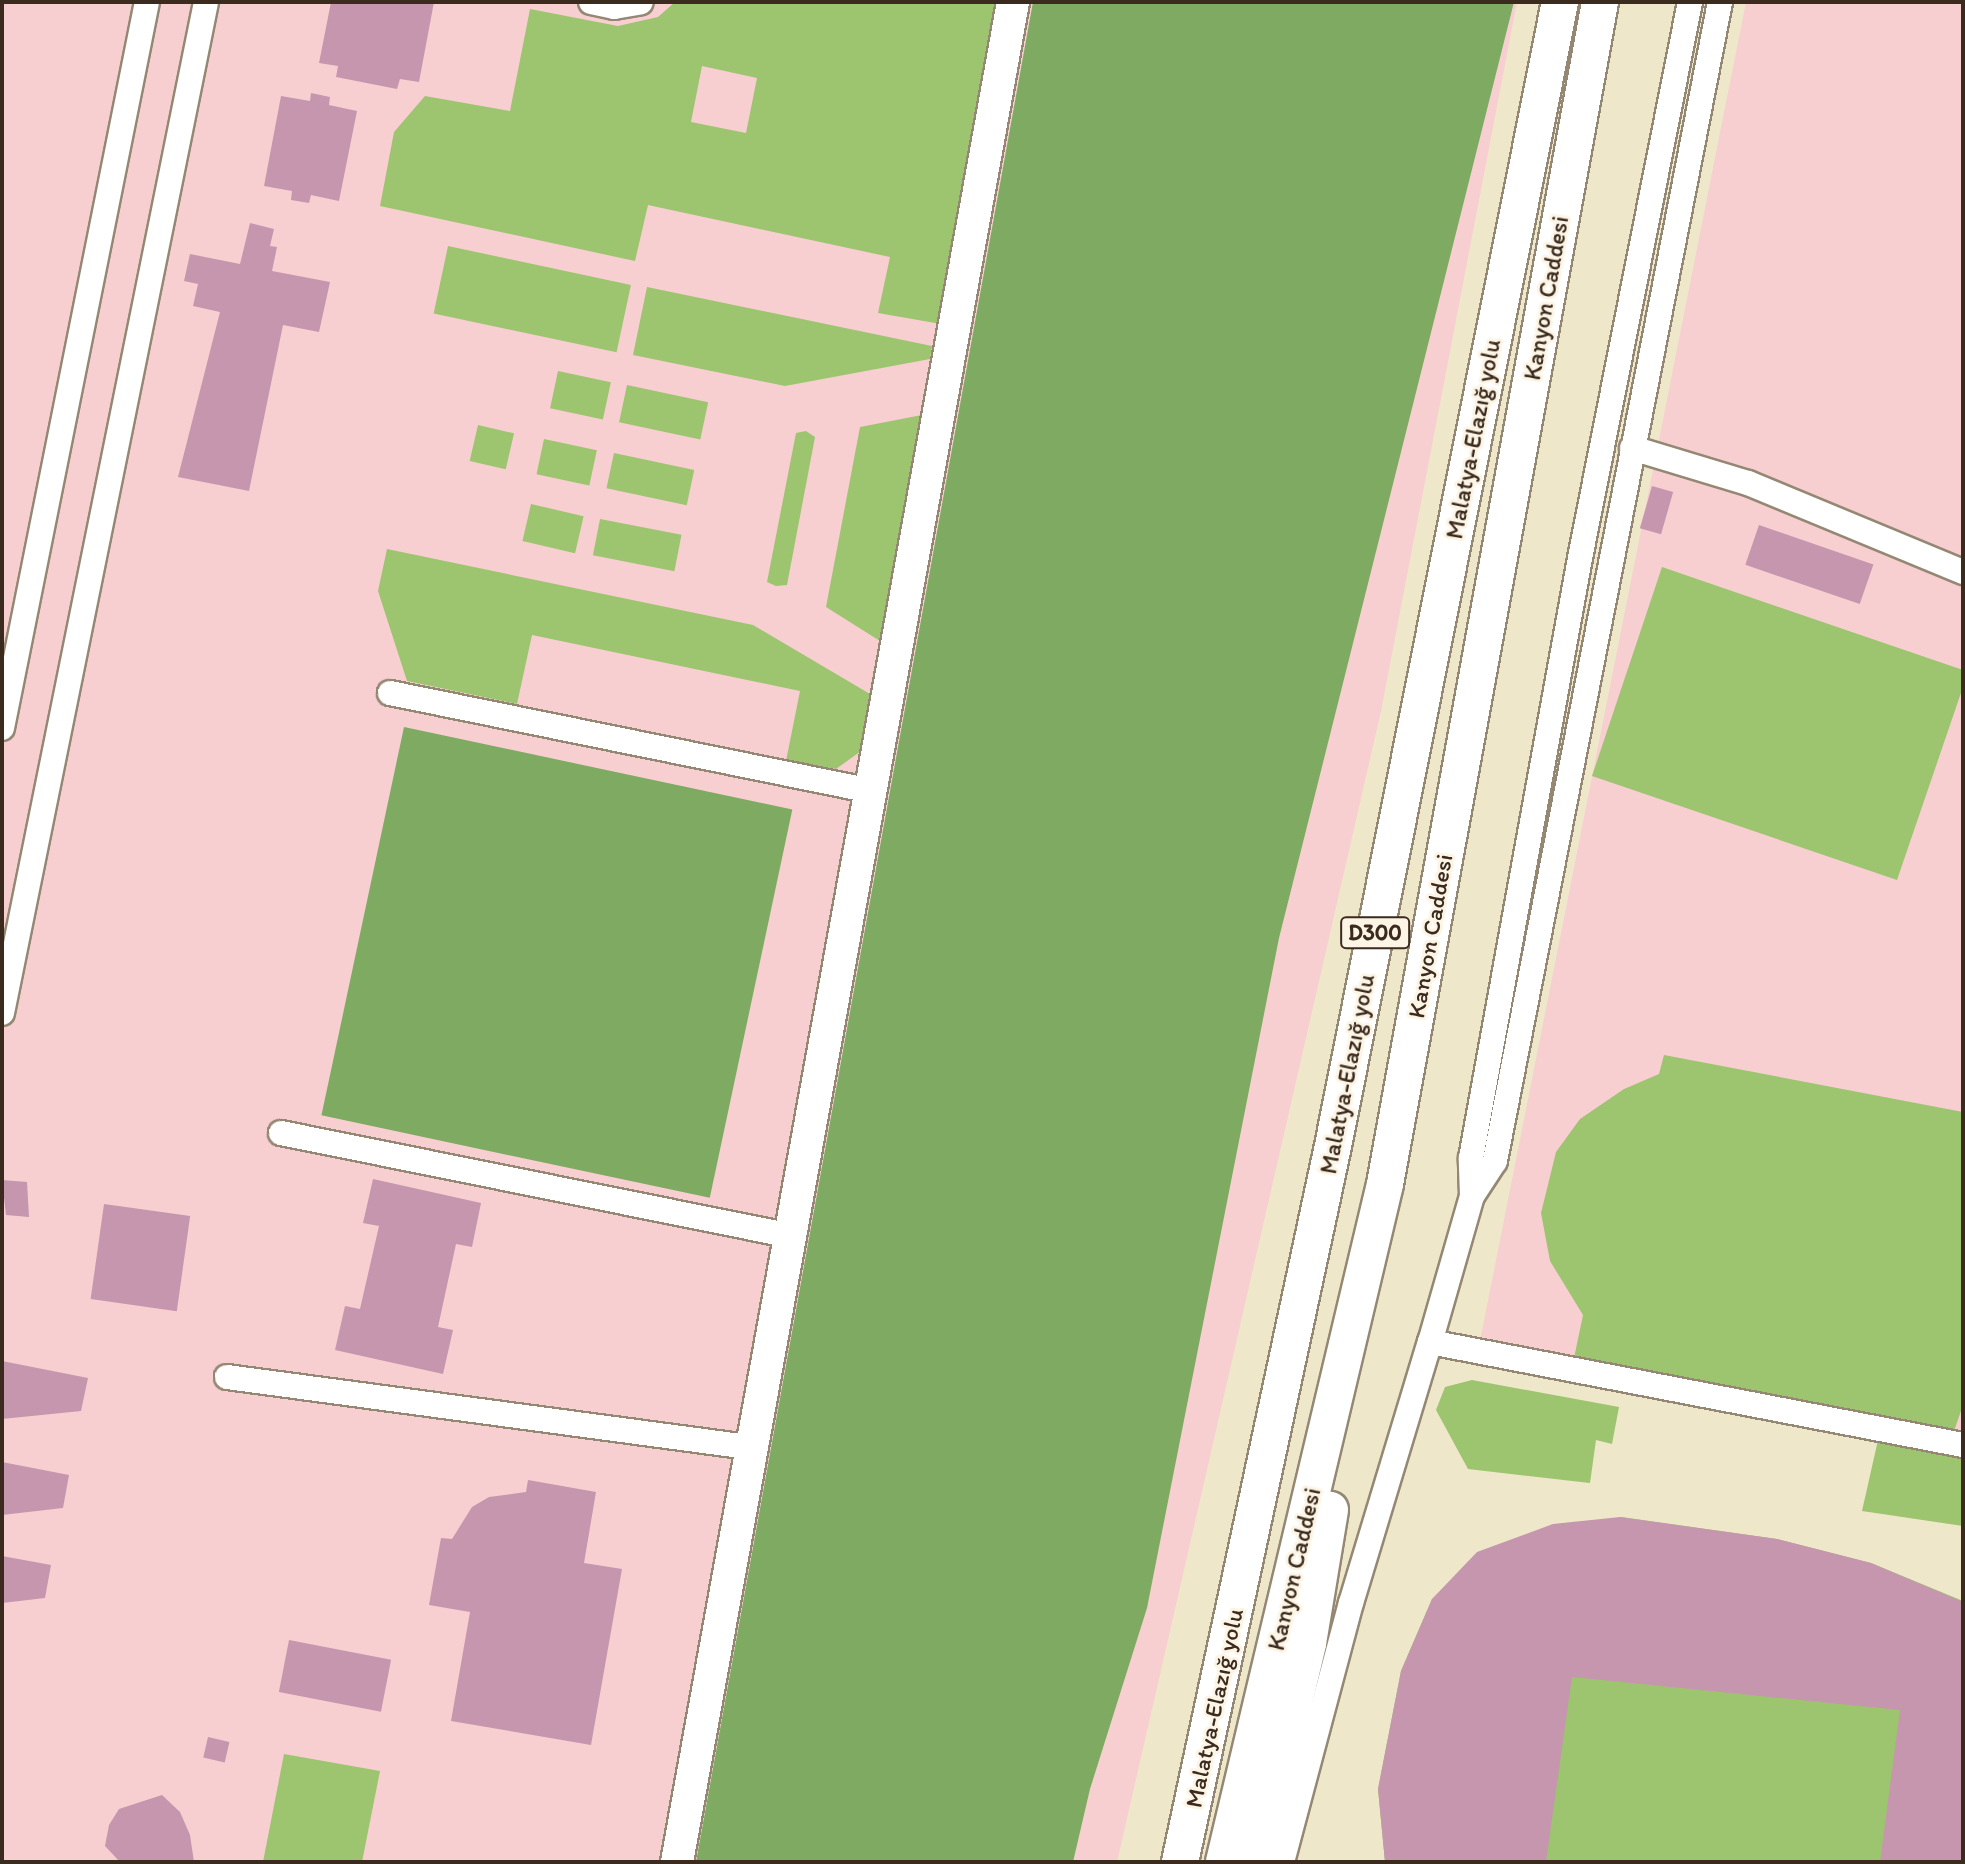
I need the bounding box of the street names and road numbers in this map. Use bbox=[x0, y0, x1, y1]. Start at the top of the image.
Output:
street label: Kanyon Caddesi bbox=[1517, 214, 1575, 382]
street label: Malatya-Elazığ yolu bbox=[1439, 337, 1507, 541]
street label: Kanyon Caddesi bbox=[1401, 852, 1459, 1020]
road number: D300 bbox=[1339, 915, 1411, 951]
street label: Malatya-Elazığ yolu bbox=[1313, 972, 1381, 1176]
street label: Kanyon Caddesi bbox=[1261, 1485, 1327, 1653]
street label: Malatya-Elazığ yolu bbox=[1179, 1606, 1249, 1810]

